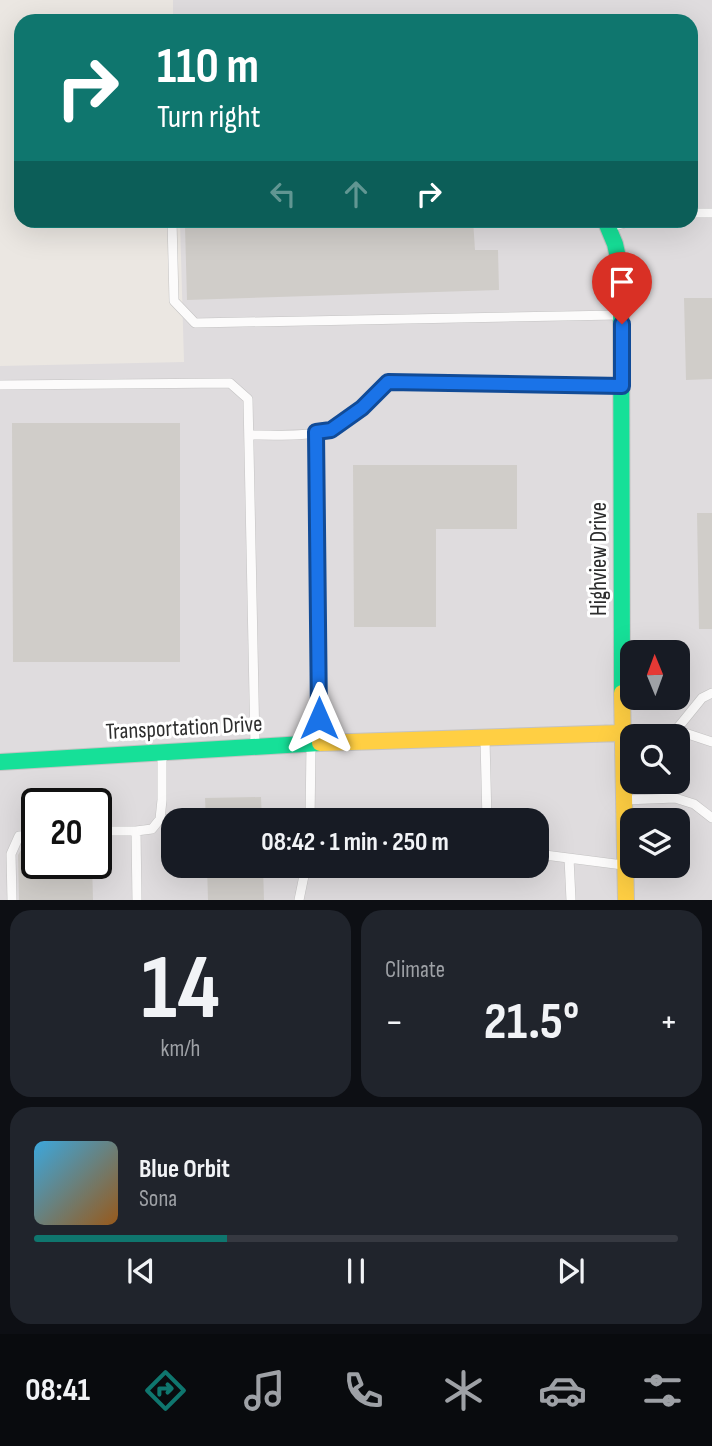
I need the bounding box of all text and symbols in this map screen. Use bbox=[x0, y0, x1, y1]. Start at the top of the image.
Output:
text: 110 m bbox=[157, 38, 259, 97]
icon: right bbox=[42, 42, 133, 133]
text: Turn right bbox=[157, 98, 261, 137]
icon: left bbox=[264, 175, 302, 213]
icon: ahead bbox=[337, 175, 375, 213]
icon: right bbox=[410, 175, 448, 213]
pin bbox=[592, 252, 652, 324]
icon: arrive bbox=[603, 263, 641, 301]
street label: Highview Drive bbox=[585, 502, 613, 616]
north arrow bbox=[620, 640, 690, 710]
map controls bbox=[620, 640, 690, 878]
position arrow bbox=[282, 681, 356, 755]
street label: Transportation Drive bbox=[105, 710, 263, 746]
button: search bbox=[620, 724, 690, 794]
speed limit sign: 20 bbox=[21, 788, 112, 879]
button: layers bbox=[620, 808, 690, 878]
text: 08:42 · 1 min · 250 m bbox=[261, 827, 449, 858]
text: 14 bbox=[141, 935, 220, 1044]
text: Climate bbox=[385, 956, 445, 984]
text: 21.5° bbox=[484, 991, 579, 1054]
text: − bbox=[385, 1000, 404, 1045]
text: + bbox=[659, 1000, 678, 1045]
text: km/h bbox=[161, 1035, 200, 1063]
text: Blue Orbit bbox=[139, 1154, 230, 1185]
text: Sona bbox=[139, 1185, 177, 1213]
icon: previous bbox=[122, 1252, 160, 1290]
icon: pause bbox=[337, 1252, 375, 1290]
icon: next bbox=[552, 1252, 590, 1290]
icon: directions bbox=[141, 1366, 190, 1415]
icon: music bbox=[240, 1366, 289, 1415]
icon: phone bbox=[339, 1366, 388, 1415]
icon: climate bbox=[439, 1366, 488, 1415]
icon: car bbox=[538, 1366, 587, 1415]
icon: filters bbox=[638, 1366, 687, 1415]
text: 08:41 bbox=[25, 1371, 90, 1410]

